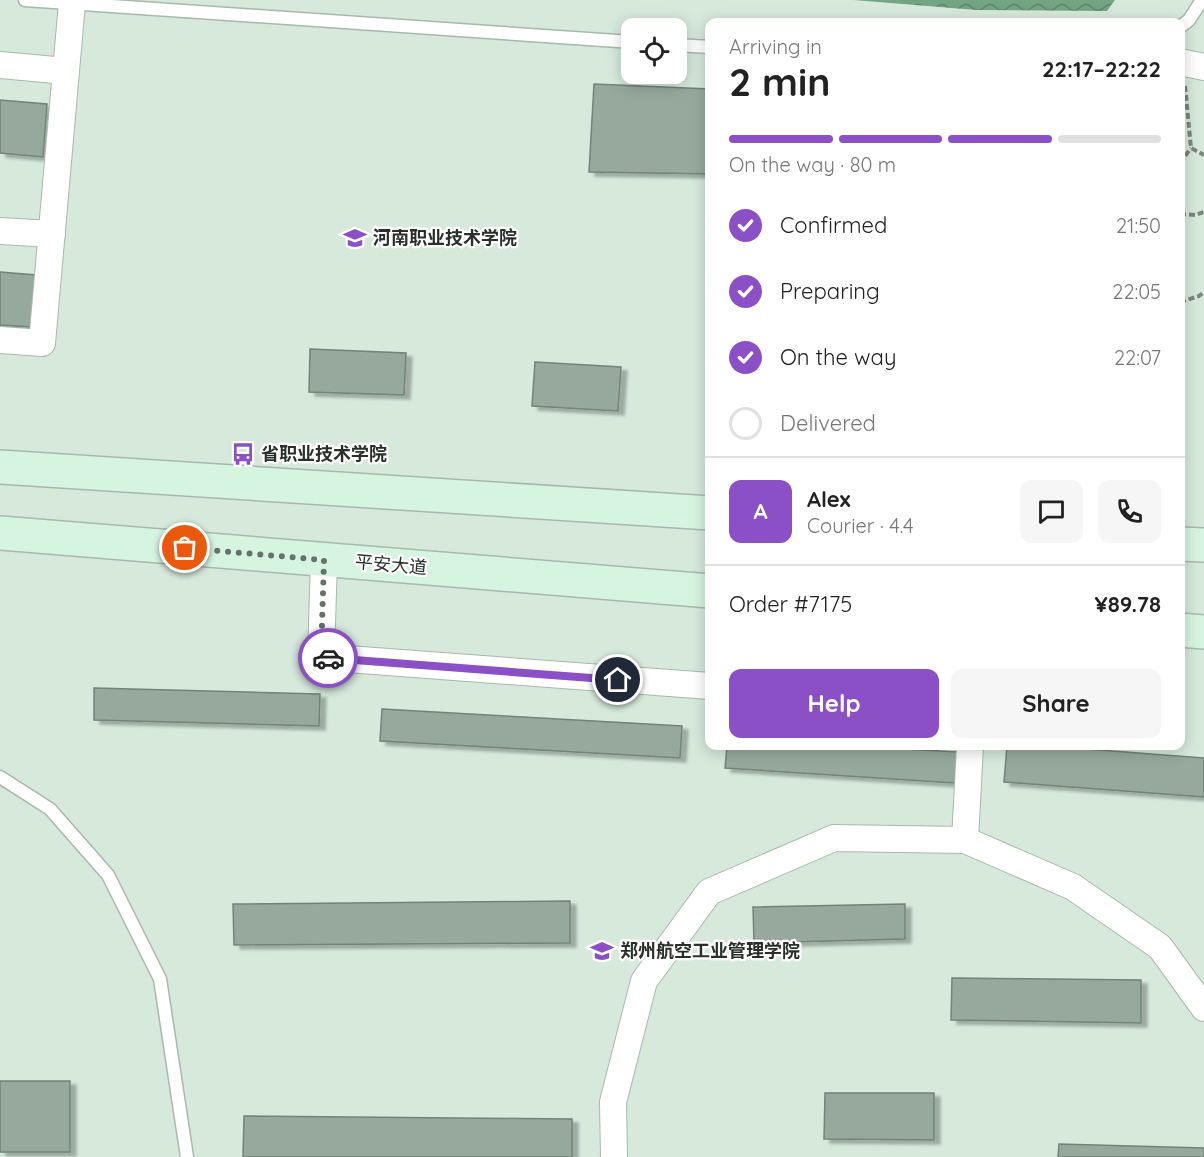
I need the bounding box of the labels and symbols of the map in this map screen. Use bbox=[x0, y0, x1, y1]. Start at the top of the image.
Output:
school or university icon: 河南职业技术学院 bbox=[342, 225, 368, 251]
place label: 河南职业技术学院 bbox=[373, 226, 517, 249]
bus stop icon: 省职业技术学院 bbox=[230, 441, 256, 467]
place label: 省职业技术学院 bbox=[261, 442, 387, 465]
pin bbox=[159, 522, 210, 573]
street label: 平安大道 bbox=[354, 550, 428, 579]
courier bbox=[298, 628, 358, 688]
pin bbox=[592, 654, 643, 705]
school or university icon: 郑州航空工业管理学院 bbox=[589, 938, 615, 964]
place label: 郑州航空工业管理学院 bbox=[620, 939, 800, 962]

